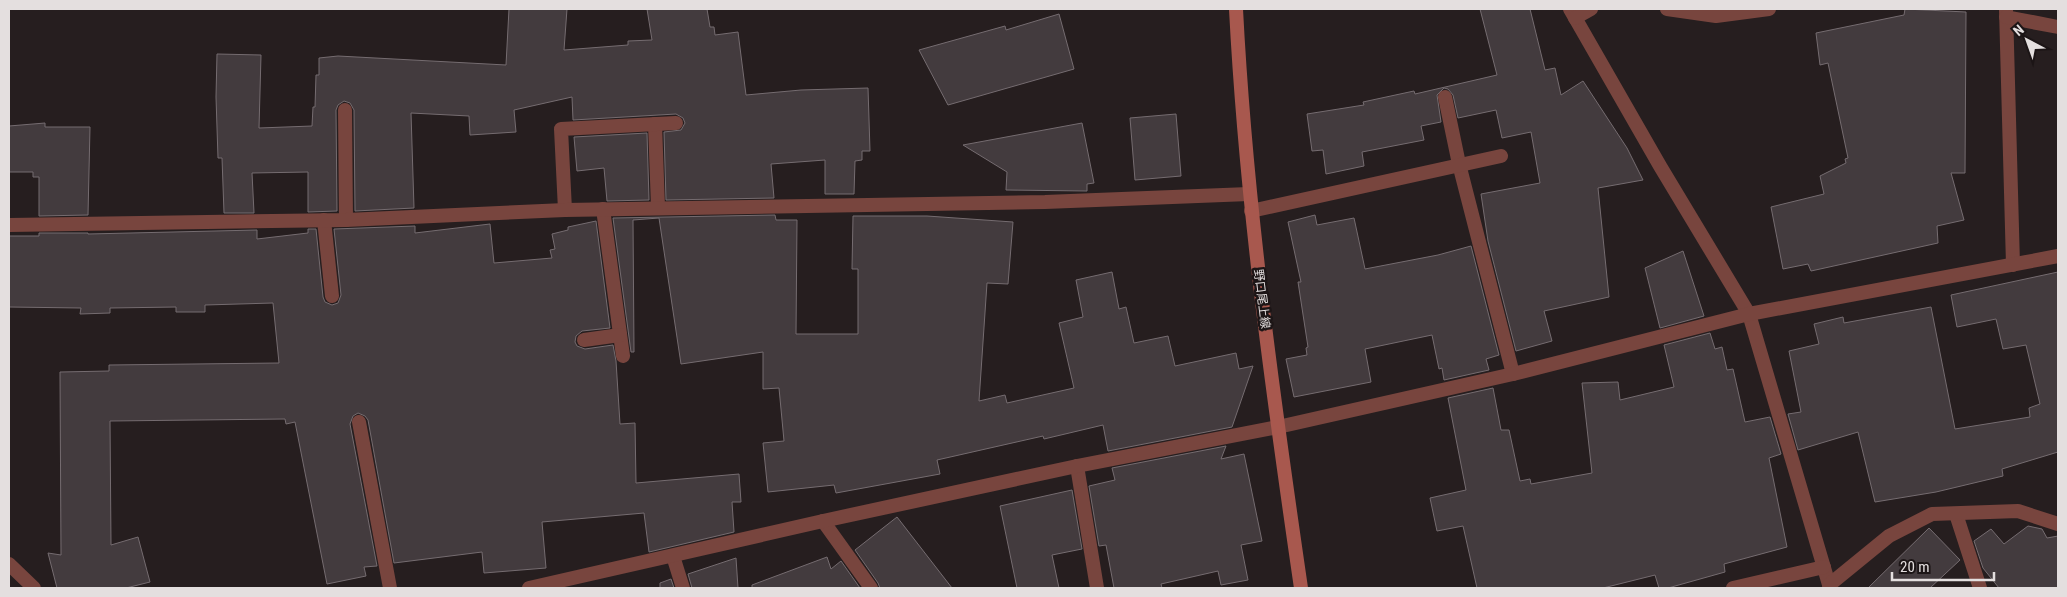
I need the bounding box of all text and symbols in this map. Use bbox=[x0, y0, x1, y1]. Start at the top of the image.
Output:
north arrow bbox=[2002, 15, 2052, 65]
text: N bbox=[2010, 21, 2027, 39]
street label: 野口尾上線 bbox=[1251, 268, 1273, 330]
scale bar bbox=[1892, 550, 1994, 582]
text: 20 m bbox=[1900, 558, 1930, 576]

